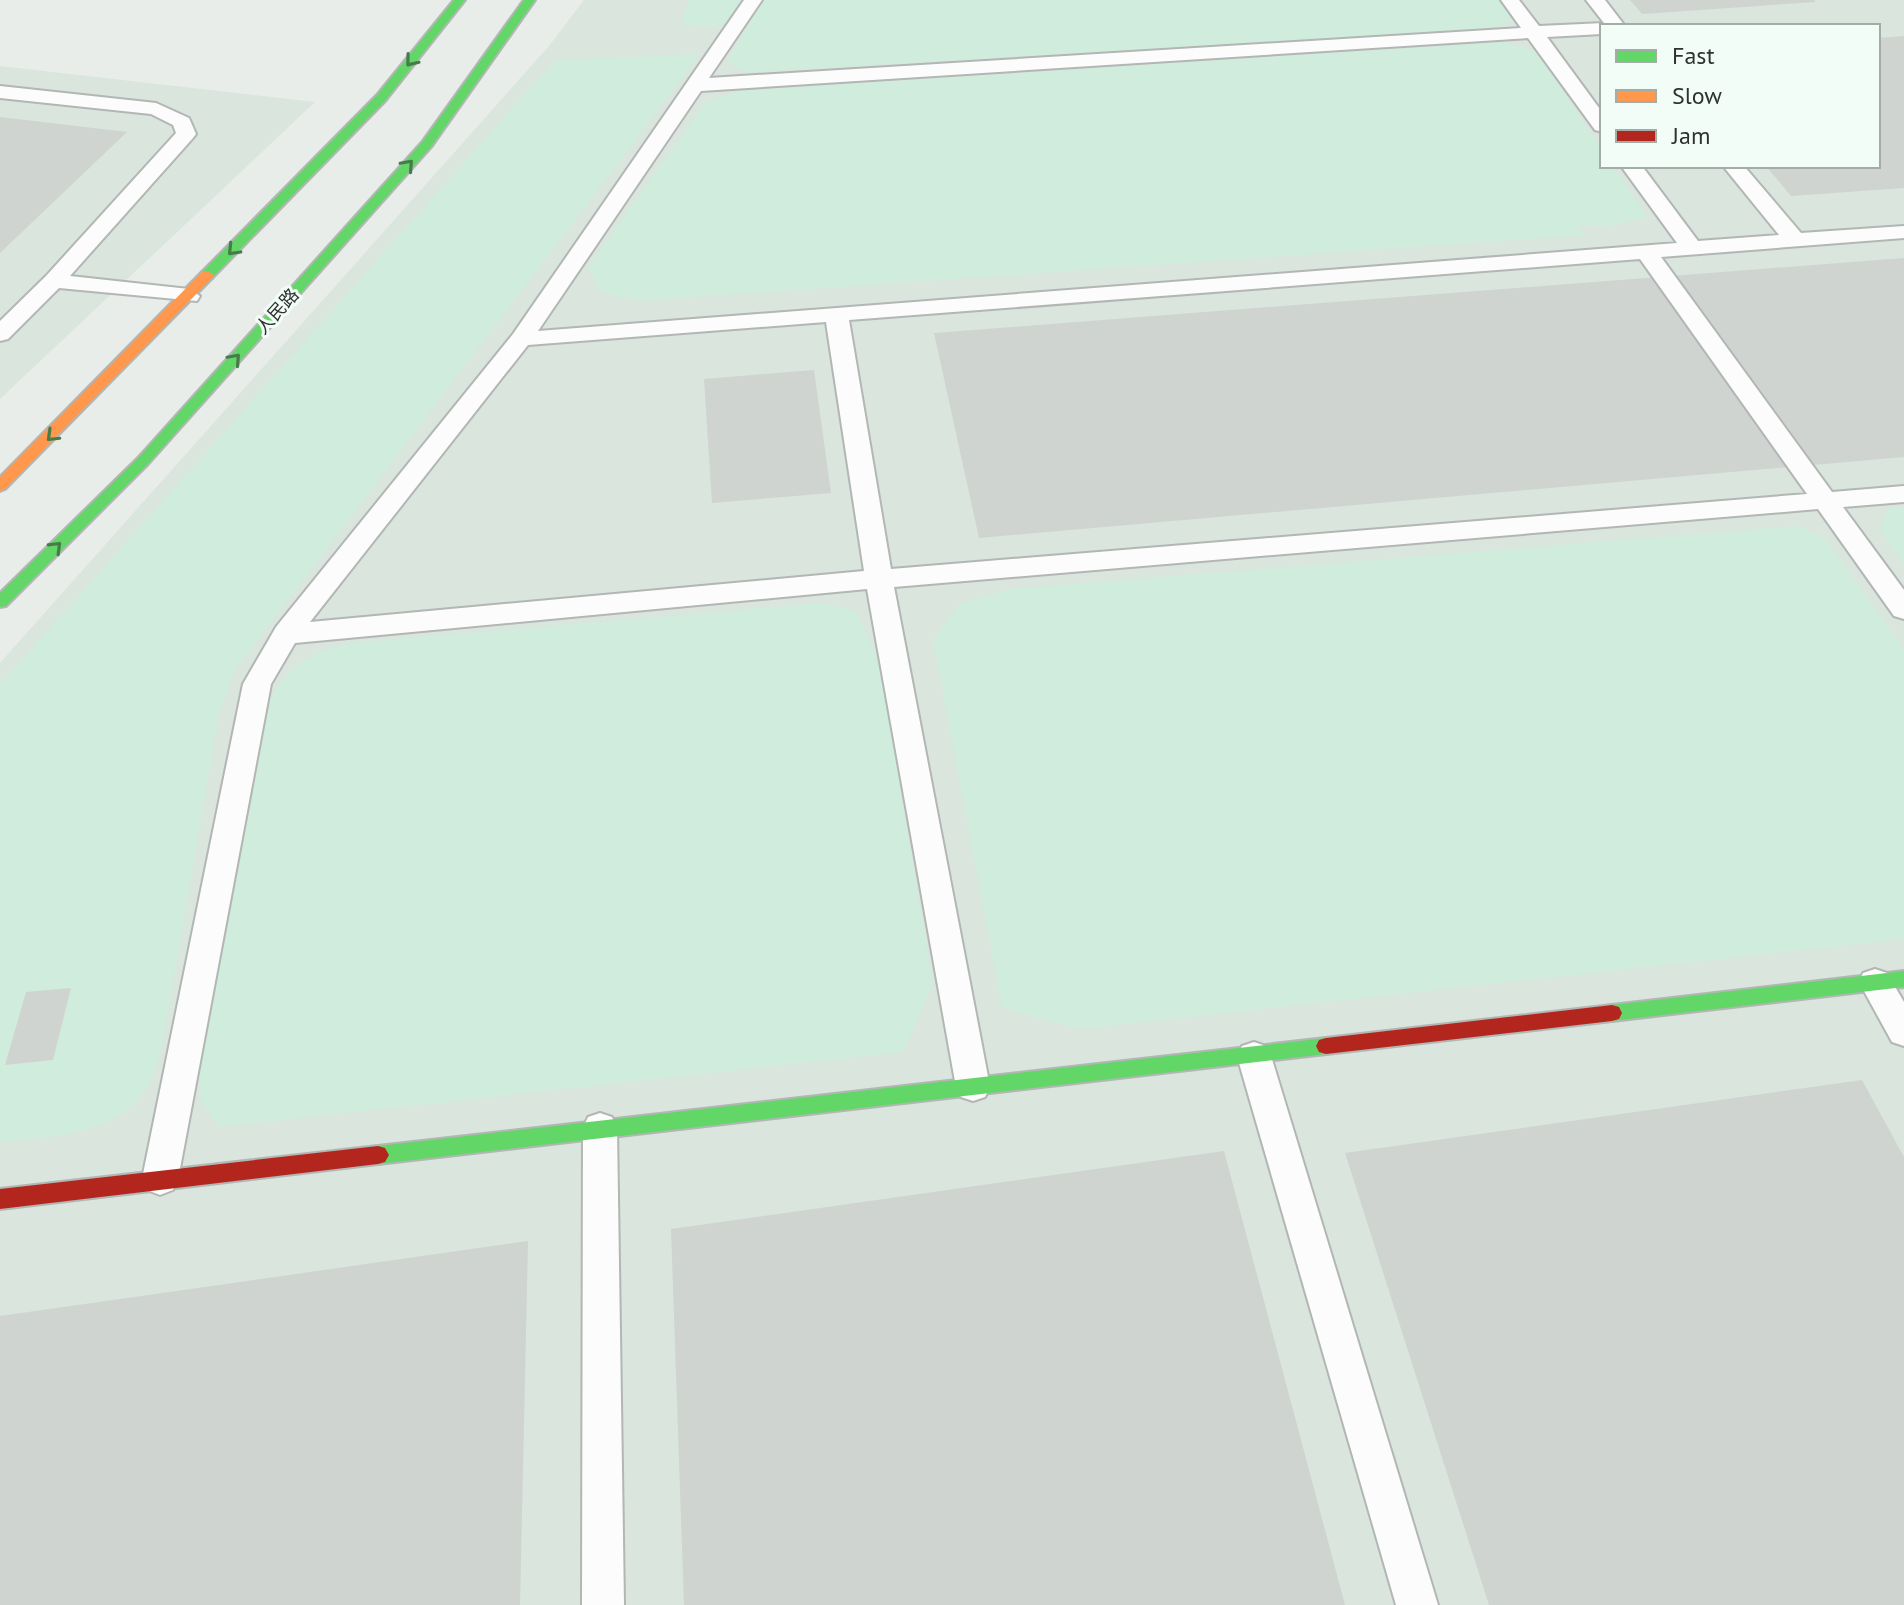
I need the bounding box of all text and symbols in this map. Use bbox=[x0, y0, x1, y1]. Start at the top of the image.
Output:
legend bbox=[1600, 24, 1880, 168]
text: Fast bbox=[1672, 40, 1715, 71]
one-way arrow bbox=[406, 51, 421, 66]
text: Slow bbox=[1672, 80, 1722, 111]
text: Jam bbox=[1671, 120, 1710, 151]
one-way arrow bbox=[398, 160, 413, 175]
one-way arrow bbox=[228, 241, 243, 255]
street label: 人民路 bbox=[250, 283, 304, 339]
one-way arrow bbox=[225, 354, 240, 368]
one-way arrow bbox=[47, 427, 61, 441]
one-way arrow bbox=[47, 542, 61, 557]

